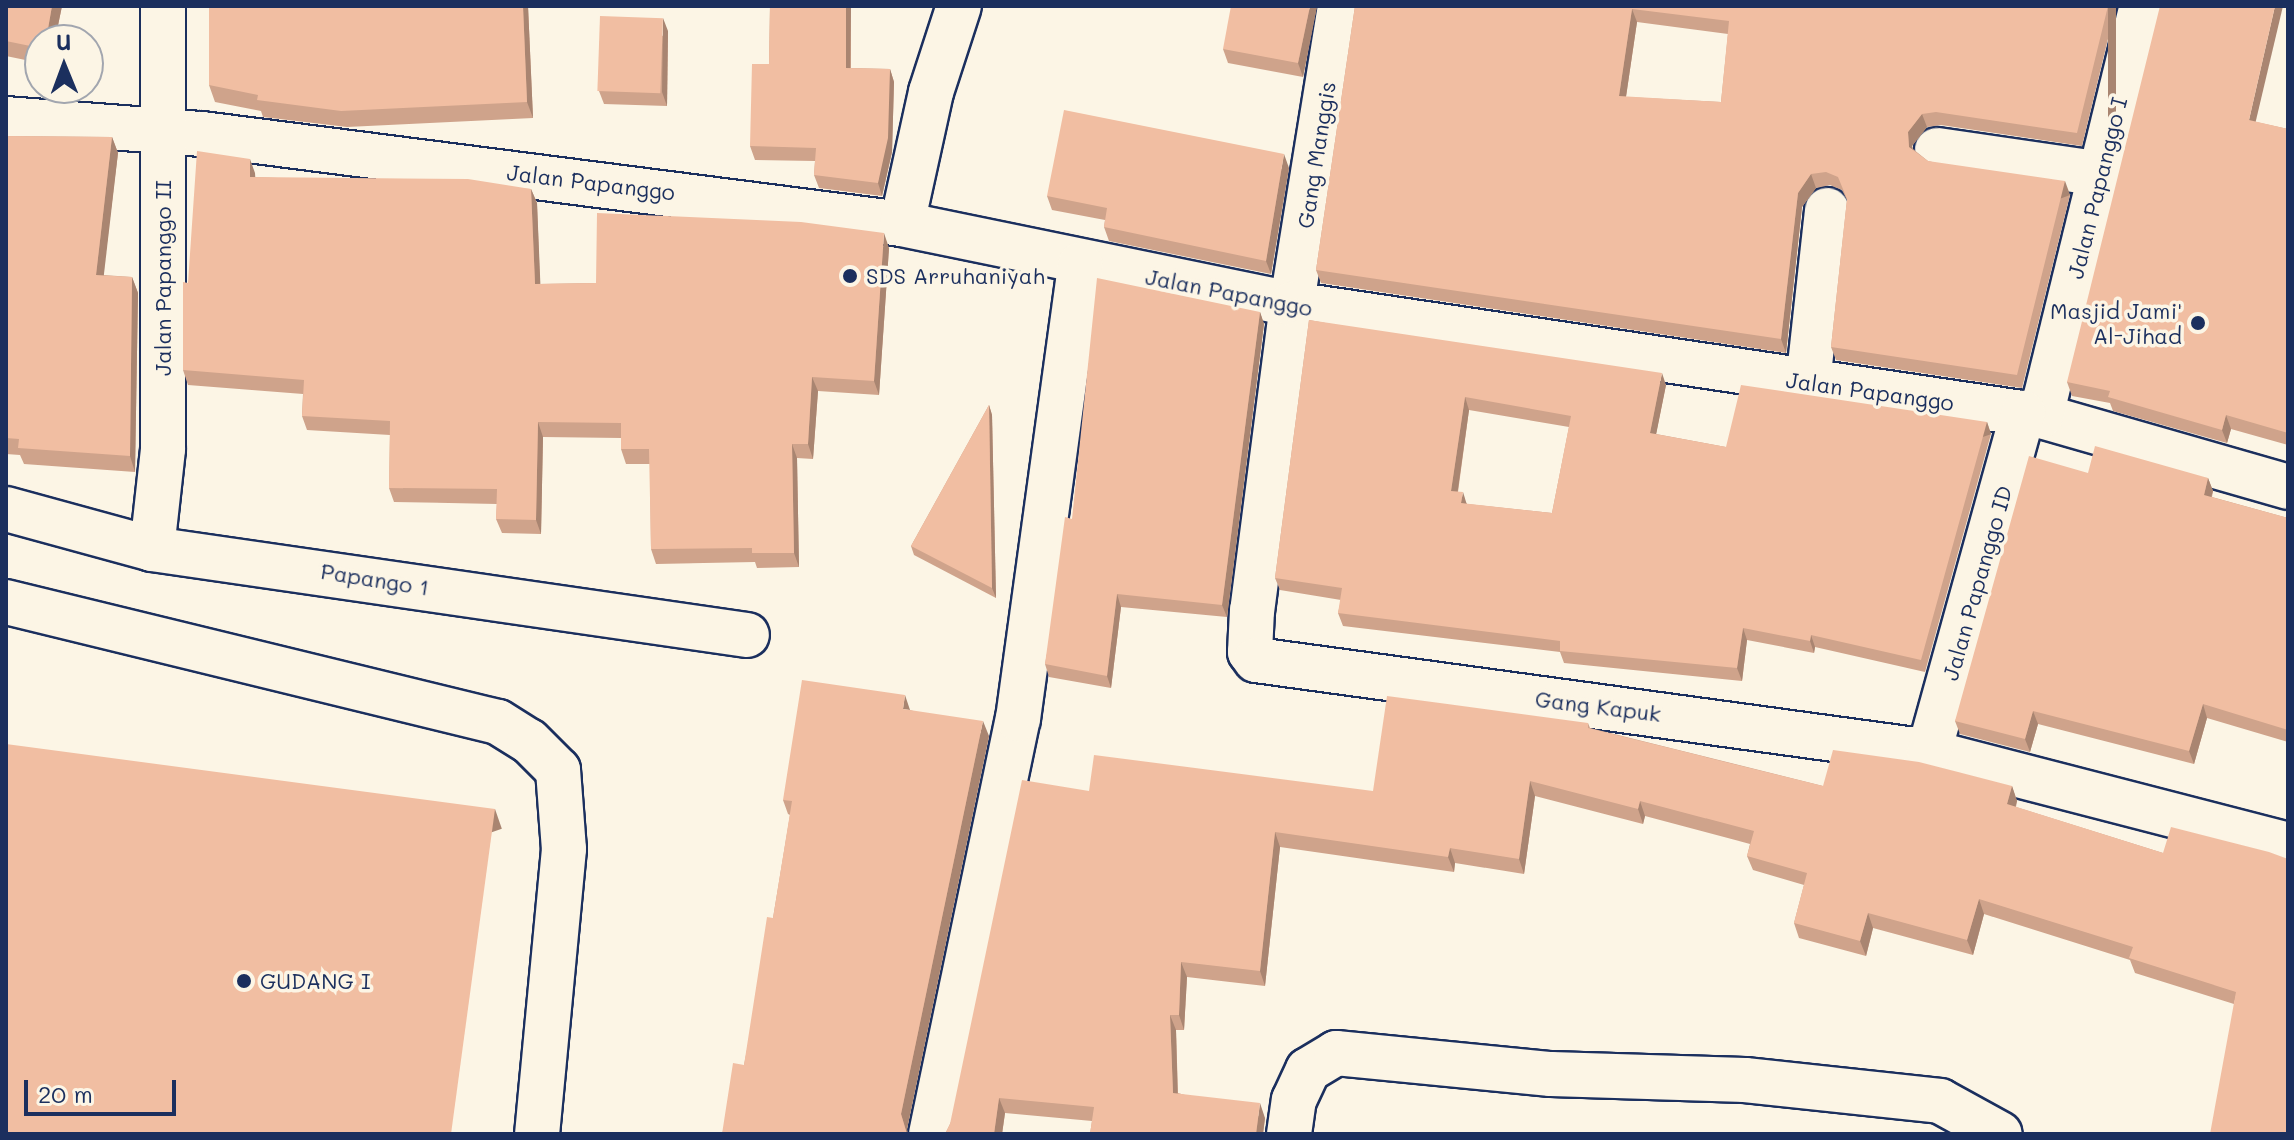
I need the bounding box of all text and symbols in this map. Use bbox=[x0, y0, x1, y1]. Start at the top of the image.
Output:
north arrow bbox=[24, 24, 104, 104]
text: U bbox=[56, 27, 72, 56]
street label: Gang Manggis bbox=[1291, 80, 1341, 230]
street label: Jalan Papanggo I bbox=[2062, 95, 2132, 281]
street label: Jalan Papanggo bbox=[505, 159, 677, 205]
street label: Jalan Papanggo II bbox=[150, 180, 176, 376]
place label: SDS Arruhaniyah bbox=[866, 263, 1045, 289]
street label: Jalan Papanggo bbox=[1143, 263, 1315, 321]
marker: SDS Arruhaniyah bbox=[841, 267, 859, 285]
place label: Masjid Jami' Al-Jihad bbox=[2050, 297, 2182, 348]
marker: Masjid Jami' Al-Jihad bbox=[2189, 314, 2207, 332]
street label: Jalan Papanggo bbox=[1784, 366, 1956, 416]
street label: Jalan Papanggo ID bbox=[1937, 483, 2017, 683]
street label: Papango 1 bbox=[319, 557, 431, 601]
street label: Gang Kapuk bbox=[1534, 685, 1662, 727]
place label: GUDANG I bbox=[260, 968, 371, 994]
marker: GUDANG I bbox=[235, 972, 253, 990]
scale bar bbox=[28, 1064, 180, 1114]
text: 20 m bbox=[38, 1078, 93, 1109]

